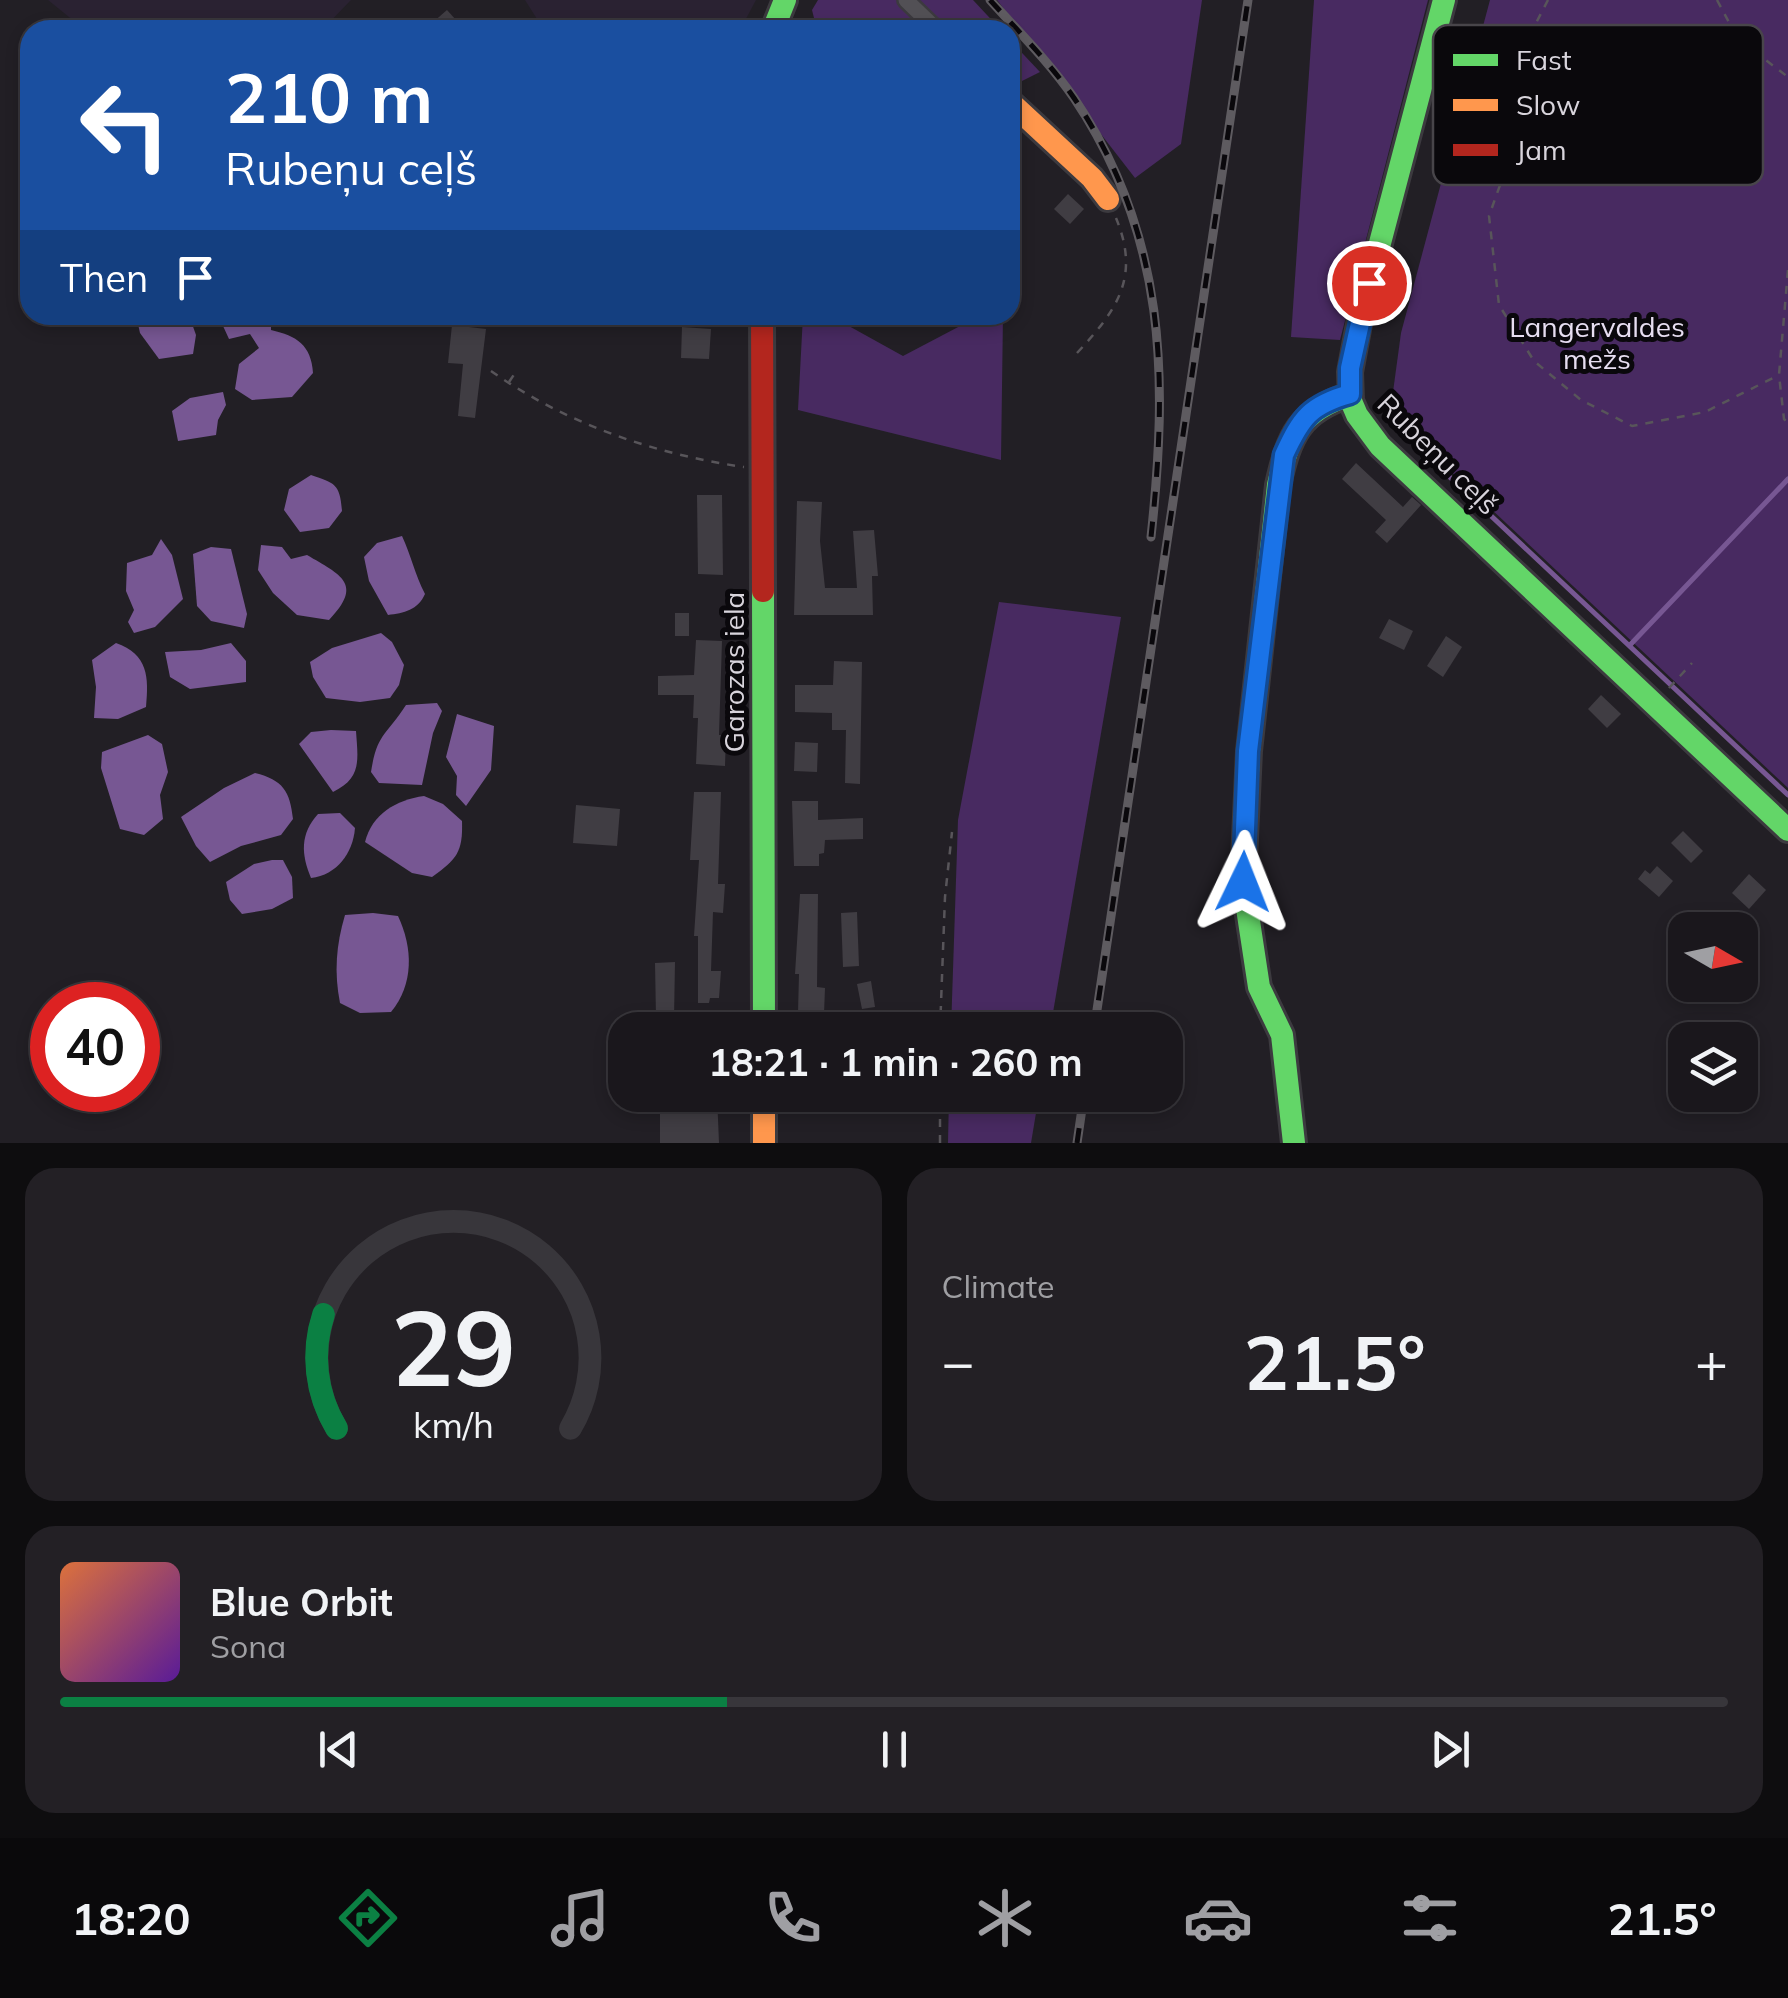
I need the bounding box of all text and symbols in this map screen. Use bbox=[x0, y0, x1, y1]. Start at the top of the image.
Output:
legend bbox=[1433, 25, 1763, 185]
text: Fast bbox=[1516, 42, 1572, 77]
text: 210 m bbox=[225, 53, 433, 141]
icon: left bbox=[60, 60, 190, 190]
text: Slow bbox=[1516, 87, 1580, 122]
text: Jam bbox=[1516, 132, 1567, 167]
text: Rubeņu ceļš bbox=[225, 140, 477, 196]
pin bbox=[1327, 241, 1412, 326]
icon: arrive bbox=[168, 250, 223, 305]
text: Then bbox=[60, 254, 148, 302]
icon: arrive bbox=[1342, 256, 1397, 311]
park label: Langervaldes mežs bbox=[1509, 309, 1685, 376]
street label: Rubeņu ceļš bbox=[1370, 386, 1506, 522]
street label: Garozas iela bbox=[716, 592, 751, 752]
position arrow bbox=[1191, 830, 1295, 934]
north arrow bbox=[1668, 912, 1758, 1002]
map controls bbox=[1668, 912, 1758, 1112]
speed limit sign: 40 bbox=[30, 982, 160, 1112]
button: layers bbox=[1668, 1022, 1758, 1112]
text: 18:21 · 1 min · 260 m bbox=[708, 1038, 1083, 1086]
text: Climate bbox=[942, 1266, 1054, 1306]
text: 29 bbox=[391, 1281, 516, 1412]
text: 21.5° bbox=[1244, 1315, 1426, 1409]
text: − bbox=[942, 1327, 975, 1396]
text: + bbox=[1695, 1327, 1728, 1396]
text: km/h bbox=[413, 1402, 494, 1447]
text: Blue Orbit bbox=[210, 1578, 393, 1626]
text: Sona bbox=[210, 1626, 286, 1666]
icon: previous bbox=[311, 1722, 366, 1777]
icon: pause bbox=[867, 1722, 922, 1777]
icon: next bbox=[1423, 1722, 1478, 1777]
icon: directions bbox=[333, 1883, 403, 1953]
icon: music bbox=[545, 1883, 615, 1953]
icon: phone bbox=[758, 1883, 828, 1953]
icon: climate bbox=[970, 1883, 1040, 1953]
icon: car bbox=[1183, 1883, 1253, 1953]
icon: filters bbox=[1395, 1883, 1465, 1953]
text: 18:20 bbox=[71, 1890, 190, 1946]
text: 21.5° bbox=[1607, 1890, 1717, 1946]

